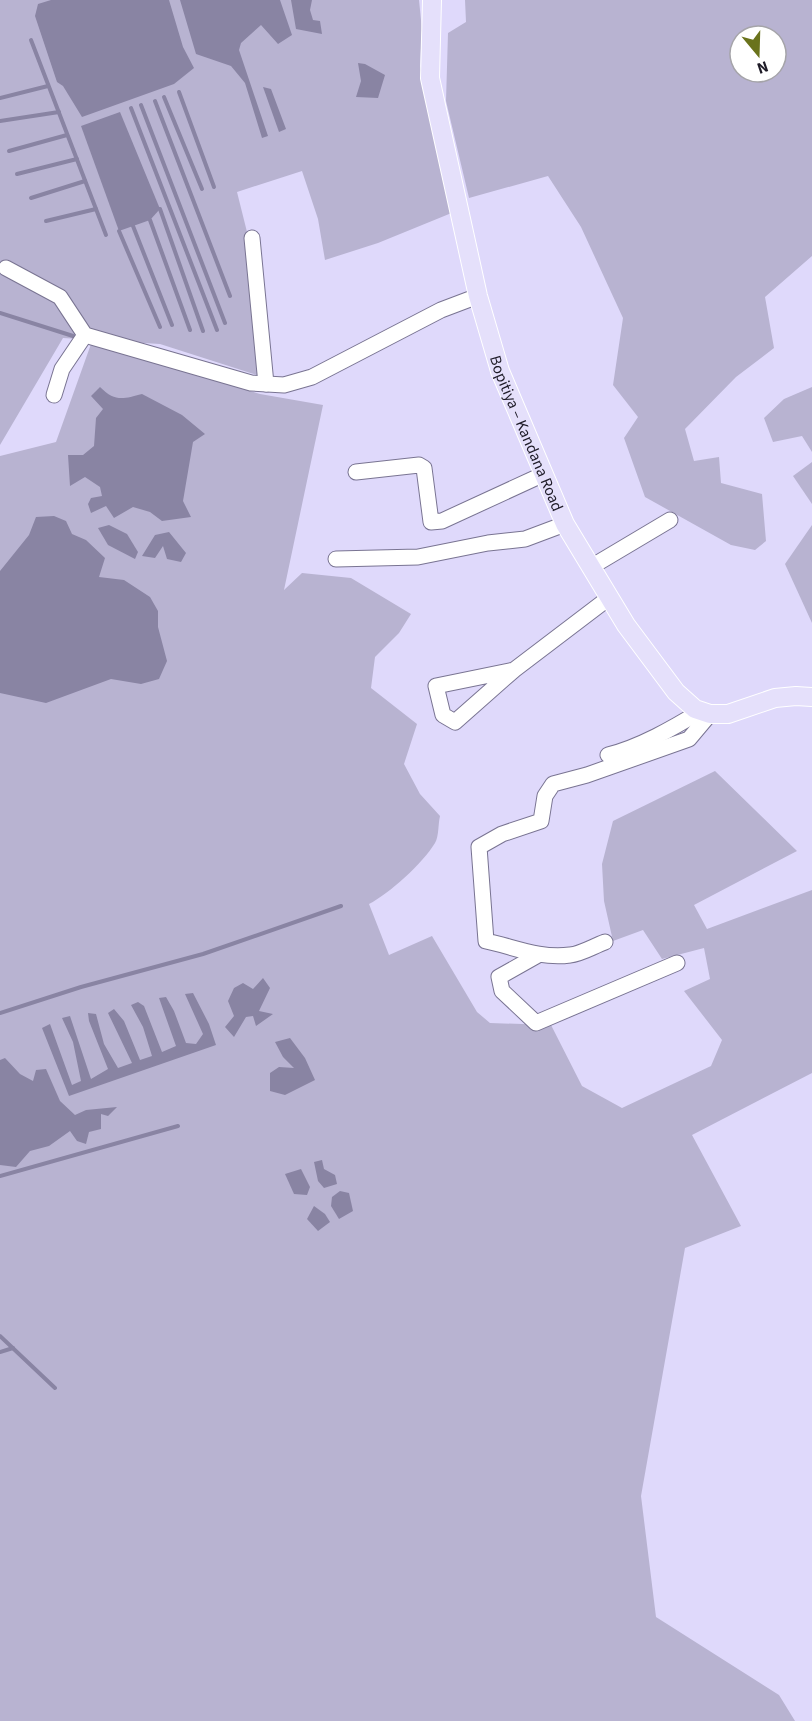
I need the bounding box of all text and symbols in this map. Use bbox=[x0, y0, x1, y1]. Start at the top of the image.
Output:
north arrow bbox=[728, 24, 788, 84]
text: N bbox=[754, 55, 771, 79]
street label: Bopitiya – Kandana Road bbox=[484, 353, 568, 515]

